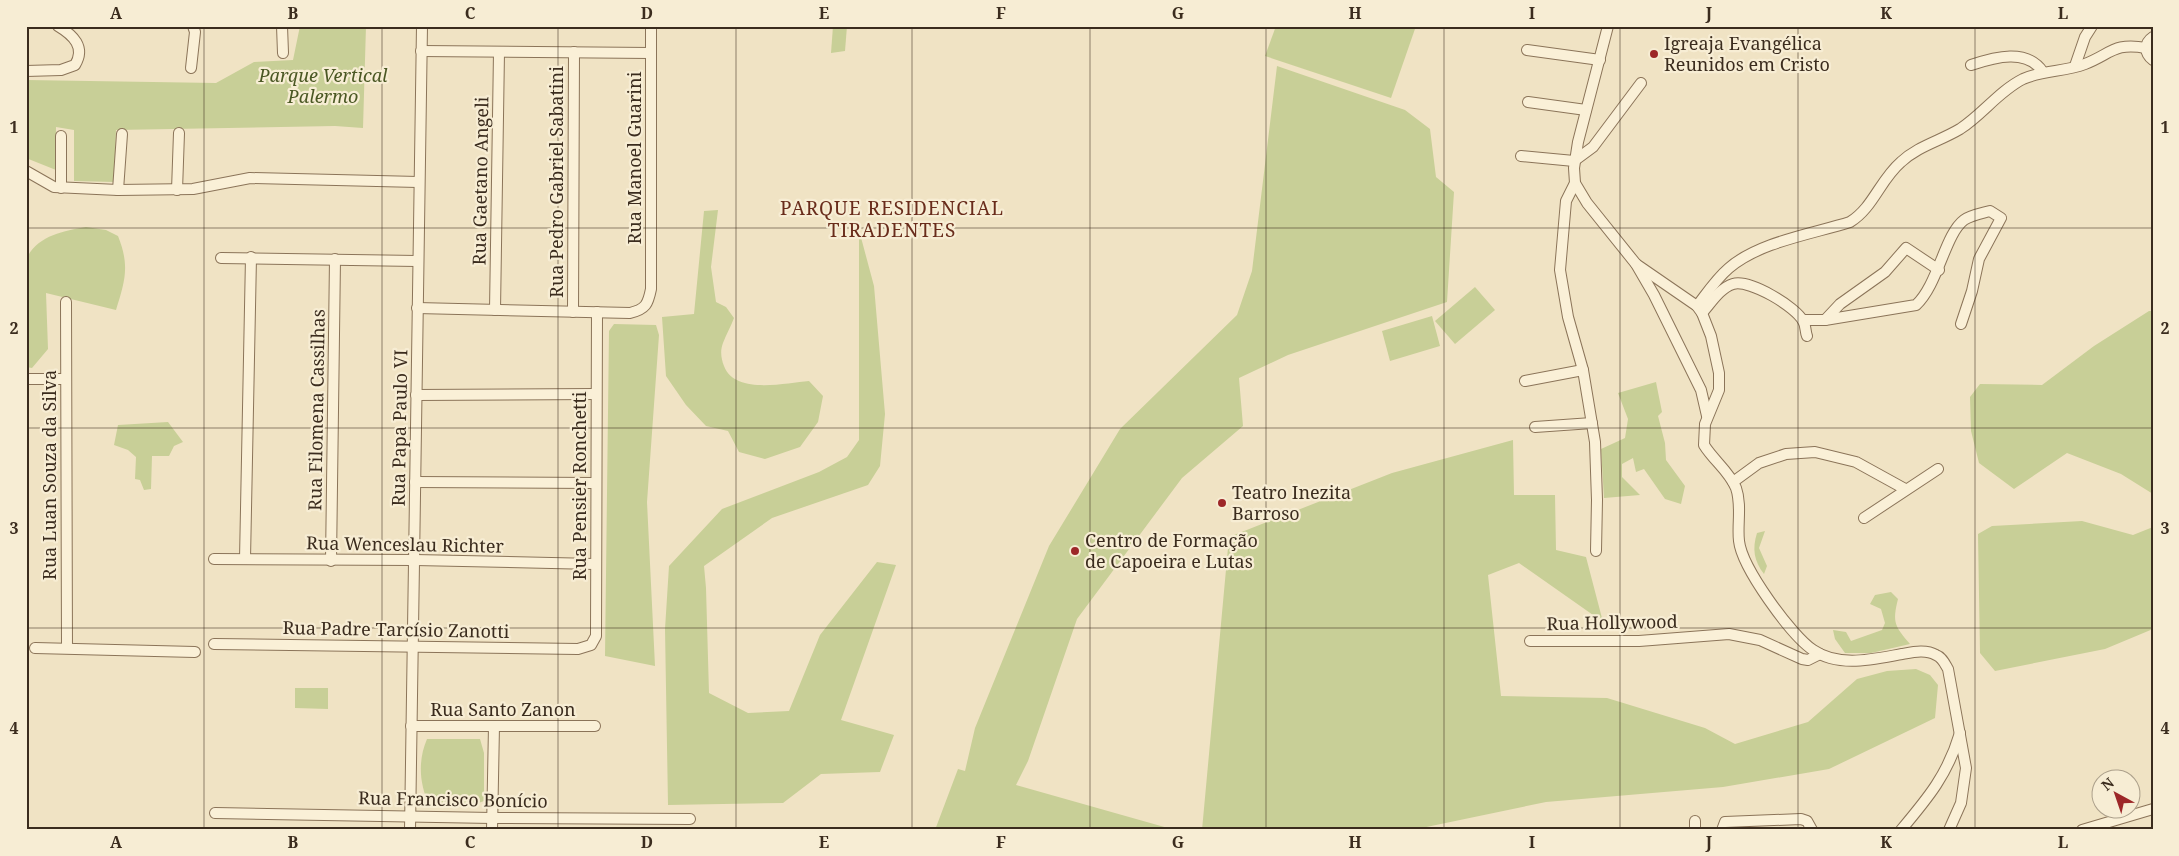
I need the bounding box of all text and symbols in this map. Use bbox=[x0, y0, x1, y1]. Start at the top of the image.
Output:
text: A bbox=[110, 2, 123, 24]
text: B bbox=[288, 2, 299, 24]
text: C bbox=[465, 2, 476, 24]
text: D bbox=[641, 2, 653, 24]
text: E bbox=[819, 2, 829, 24]
text: F bbox=[996, 2, 1006, 24]
text: G bbox=[1172, 2, 1184, 24]
text: H bbox=[1348, 2, 1362, 24]
text: I bbox=[1529, 2, 1535, 24]
text: J bbox=[1705, 2, 1713, 24]
text: K bbox=[1880, 2, 1892, 24]
text: L bbox=[2058, 2, 2068, 24]
place label: Igreaja Evangélica Reunidos em Cristo bbox=[1664, 31, 1830, 76]
marker: Igreaja Evangélica Reunidos em Cristo bbox=[1648, 48, 1660, 60]
park label: Parque Vertical Palermo bbox=[257, 63, 388, 108]
street label: Rua Pedro Gabriel Sabatini bbox=[544, 66, 568, 298]
street label: Rua Manoel Guarini bbox=[622, 71, 646, 244]
street label: Rua Gaetano Angeli bbox=[467, 96, 493, 266]
text: 1 bbox=[9, 116, 19, 138]
text: 1 bbox=[2160, 116, 2170, 138]
district label: PARQUE RESIDENCIAL TIRADENTES bbox=[780, 195, 1004, 243]
street label: Rua Filomena Cassilhas bbox=[302, 309, 330, 511]
text: 2 bbox=[9, 317, 19, 339]
text: 2 bbox=[2160, 317, 2170, 339]
street label: Rua Papa Paulo VI bbox=[386, 349, 412, 507]
street label: Rua Luan Souza da Silva bbox=[37, 370, 61, 580]
street label: Rua Pensier Ronchetti bbox=[567, 391, 591, 580]
place label: Teatro Inezita Barroso bbox=[1232, 480, 1351, 525]
marker: Teatro Inezita Barroso bbox=[1216, 497, 1228, 509]
text: 3 bbox=[9, 517, 19, 539]
text: 3 bbox=[2160, 517, 2170, 539]
place label: Centro de Formação de Capoeira e Lutas bbox=[1085, 528, 1258, 573]
street label: Rua Wenceslau Richter bbox=[306, 530, 505, 558]
marker: Centro de Formação de Capoeira e Lutas bbox=[1069, 545, 1081, 557]
street label: Rua Hollywood bbox=[1546, 609, 1678, 635]
street label: Rua Padre Tarcísio Zanotti bbox=[282, 615, 510, 643]
street label: Rua Santo Zanon bbox=[430, 697, 576, 721]
text: 4 bbox=[9, 717, 19, 739]
text: 4 bbox=[2160, 717, 2170, 739]
north arrow bbox=[2092, 768, 2142, 818]
text: N bbox=[2097, 773, 2118, 794]
street label: Rua Francisco Bonício bbox=[358, 785, 548, 813]
text: A bbox=[110, 831, 123, 853]
text: B bbox=[288, 831, 299, 853]
text: C bbox=[465, 831, 476, 853]
text: D bbox=[641, 831, 653, 853]
text: E bbox=[819, 831, 829, 853]
text: F bbox=[996, 831, 1006, 853]
text: G bbox=[1172, 831, 1184, 853]
text: H bbox=[1348, 831, 1362, 853]
text: I bbox=[1529, 831, 1535, 853]
text: J bbox=[1705, 831, 1713, 853]
text: K bbox=[1880, 831, 1892, 853]
text: L bbox=[2058, 831, 2068, 853]

